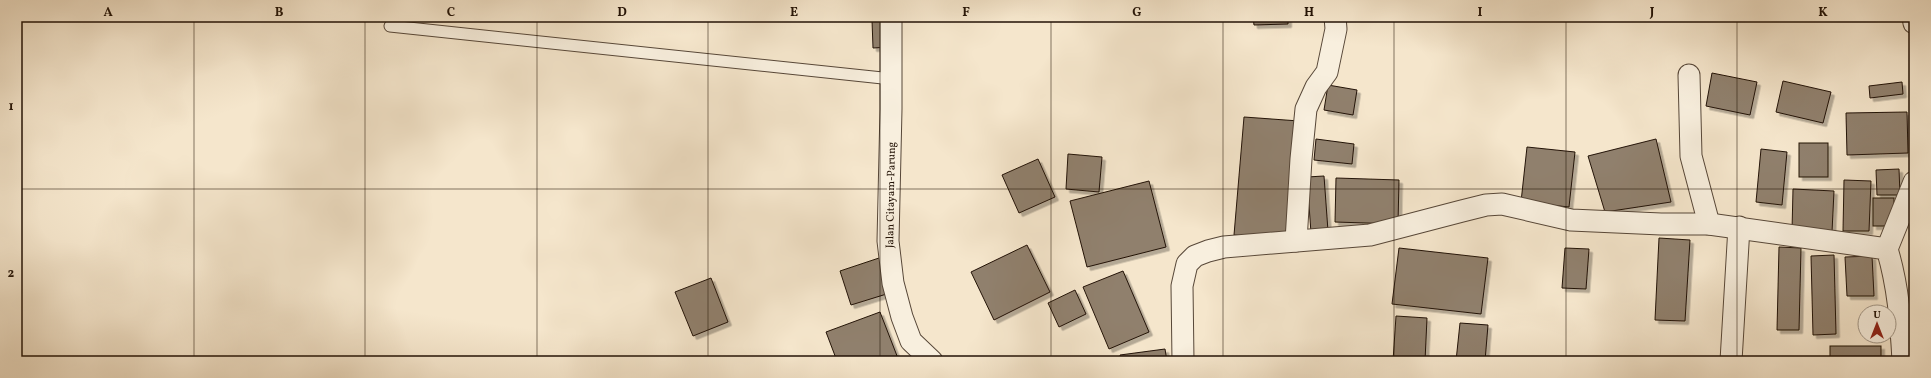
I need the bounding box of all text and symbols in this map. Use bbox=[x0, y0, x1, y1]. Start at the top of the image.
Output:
text: A bbox=[103, 4, 113, 22]
text: B bbox=[275, 4, 284, 22]
text: C bbox=[447, 4, 455, 22]
text: D bbox=[617, 4, 627, 22]
text: E bbox=[790, 4, 798, 22]
text: F bbox=[962, 4, 970, 22]
text: G bbox=[1132, 4, 1142, 22]
text: H bbox=[1304, 4, 1314, 22]
text: I bbox=[1478, 4, 1483, 22]
text: J bbox=[1649, 4, 1655, 22]
text: K bbox=[1818, 4, 1828, 22]
text: 1 bbox=[8, 98, 14, 116]
street label: Jalan Citayam-Parung bbox=[883, 141, 900, 248]
text: 2 bbox=[8, 265, 15, 283]
north arrow bbox=[1857, 304, 1897, 344]
text: U bbox=[1873, 308, 1881, 323]

